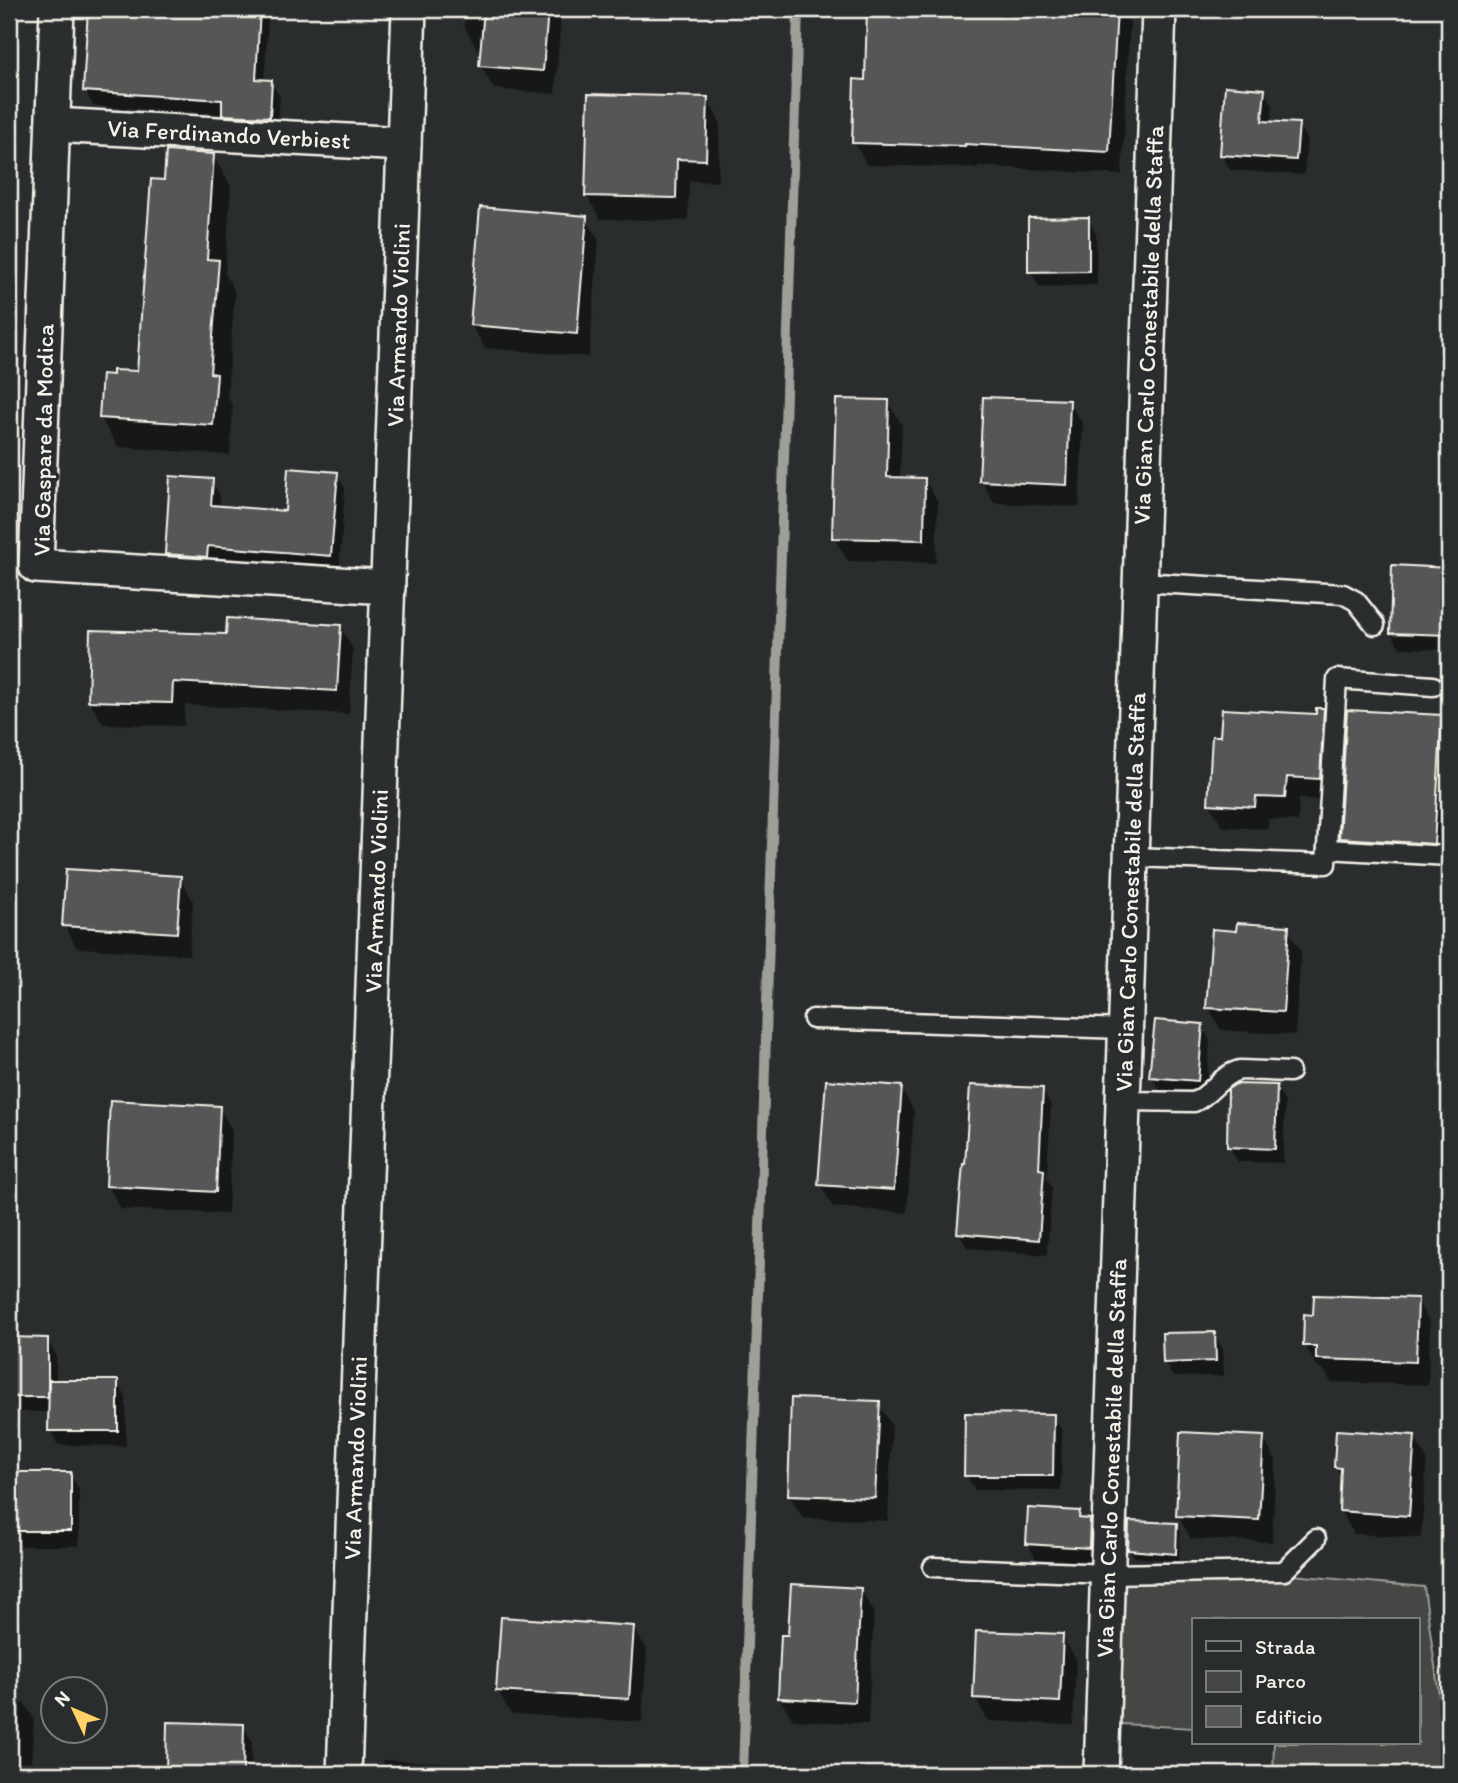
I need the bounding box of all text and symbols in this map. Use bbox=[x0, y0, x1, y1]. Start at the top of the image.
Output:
street label: Via Ferdinando Verbiest bbox=[107, 113, 351, 155]
street label: Via Gian Carlo Conestabile della Staffa bbox=[1127, 124, 1169, 525]
street label: Via Armando Violini bbox=[380, 223, 416, 427]
street label: Via Gaspare da Modica bbox=[26, 323, 60, 557]
street label: Via Gian Carlo Conestabile della Staffa bbox=[1109, 691, 1151, 1092]
street label: Via Armando Violini bbox=[358, 789, 394, 993]
street label: Via Gian Carlo Conestabile della Staffa bbox=[1090, 1257, 1132, 1658]
street label: Via Armando Violini bbox=[337, 1356, 373, 1560]
legend bbox=[1192, 1618, 1420, 1744]
text: Strada bbox=[1255, 1634, 1315, 1659]
text: Parco bbox=[1255, 1668, 1306, 1693]
north arrow bbox=[38, 1674, 108, 1744]
text: N bbox=[49, 1686, 75, 1711]
text: Edificio bbox=[1255, 1704, 1323, 1729]

